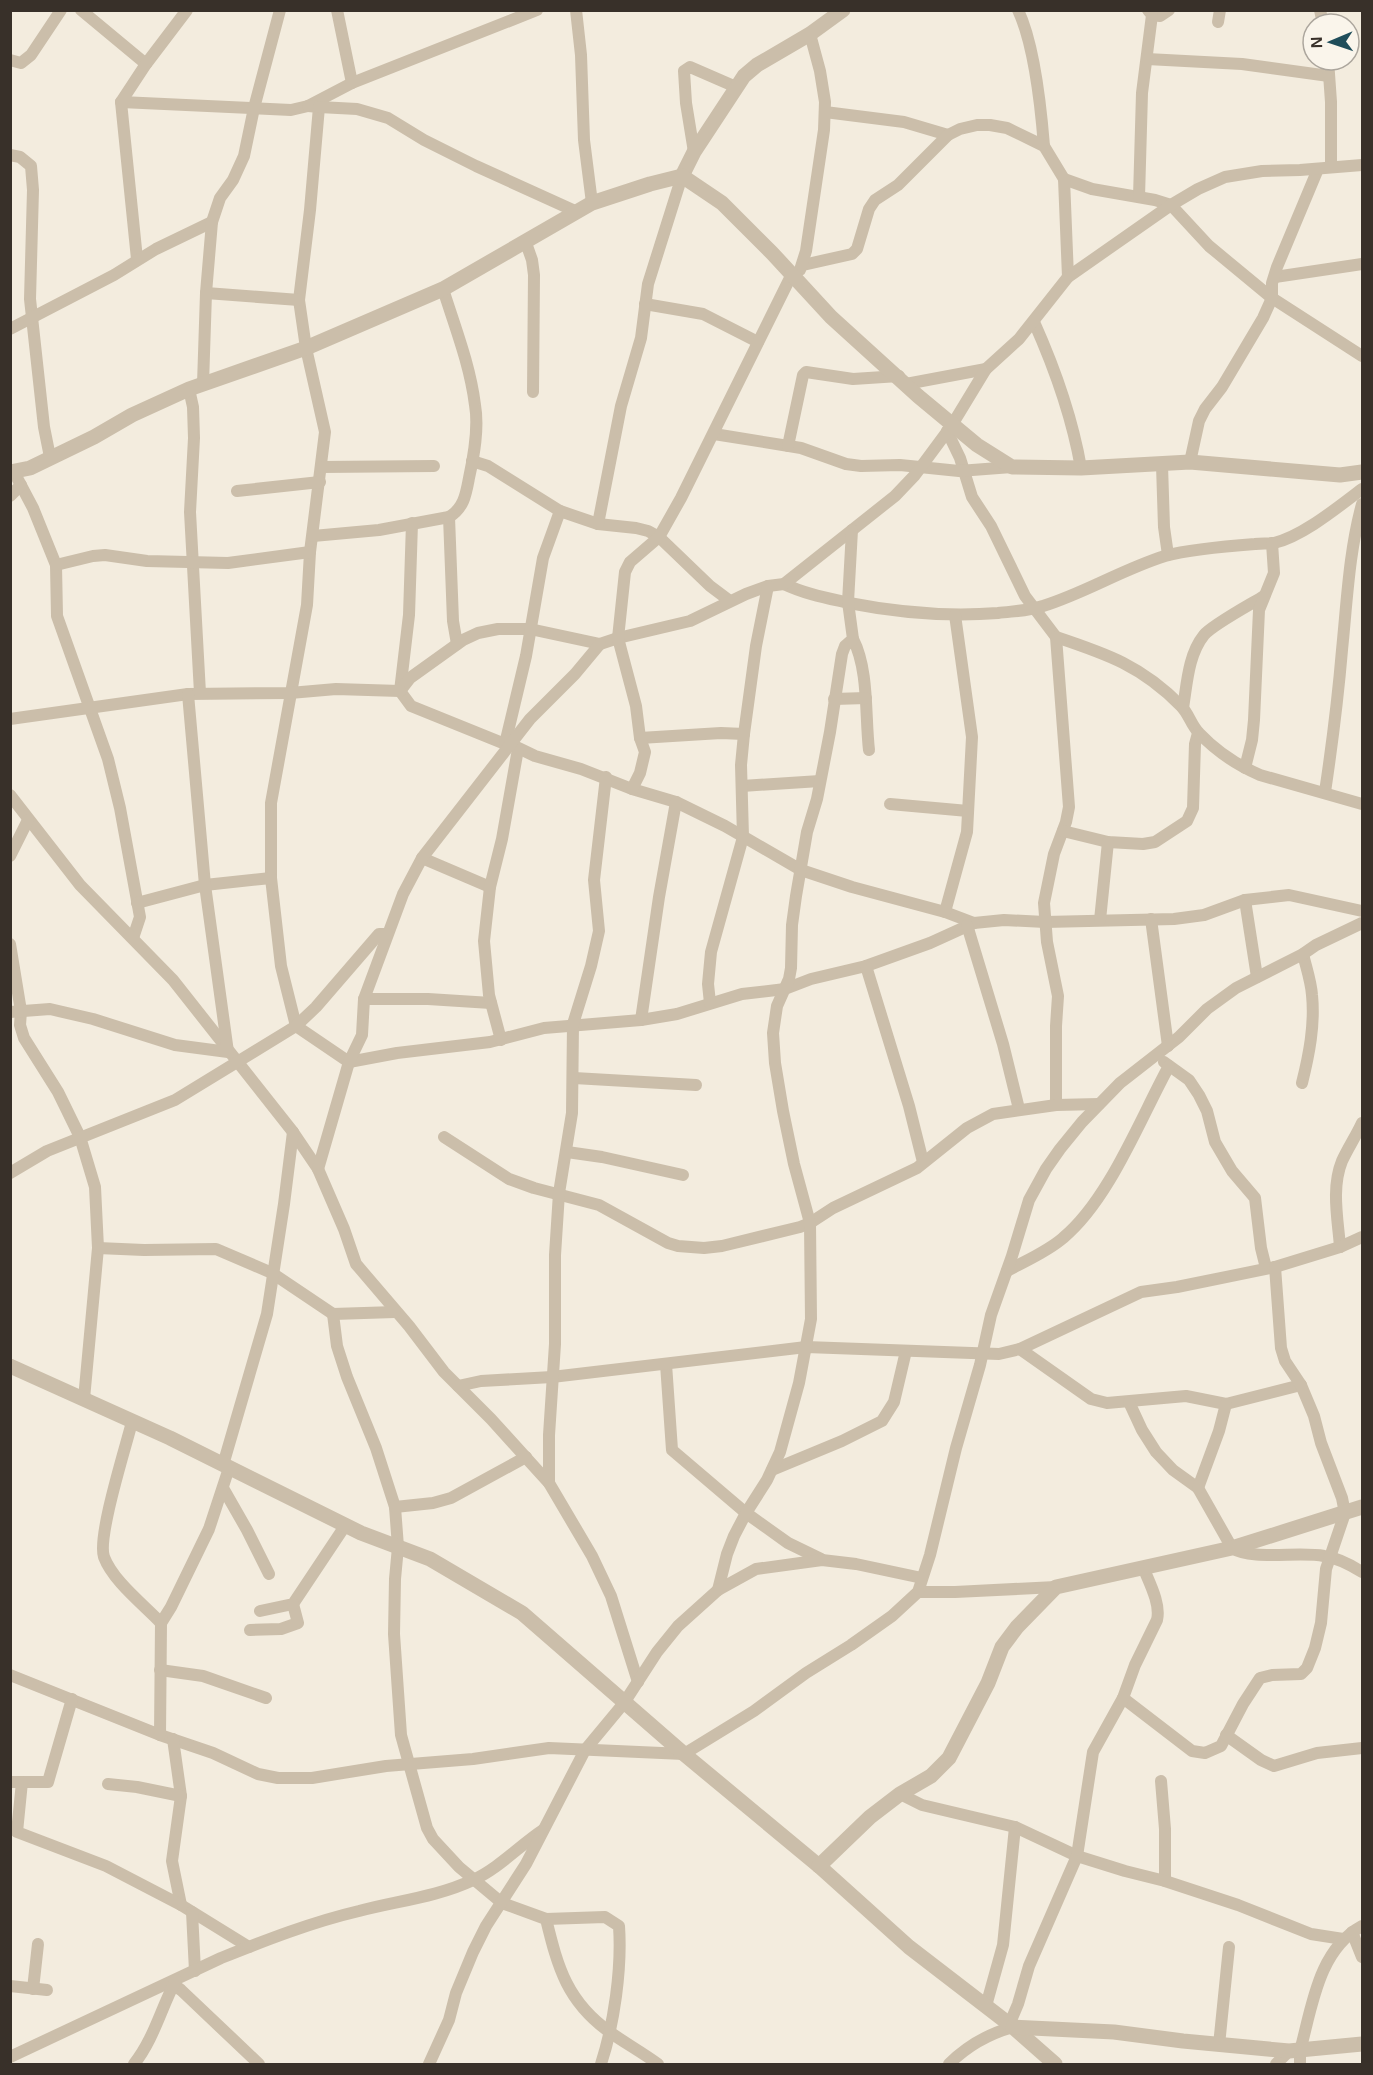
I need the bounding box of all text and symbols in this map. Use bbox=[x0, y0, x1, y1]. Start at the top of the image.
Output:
north arrow bbox=[1301, 12, 1361, 72]
text: N bbox=[1308, 36, 1325, 49]

